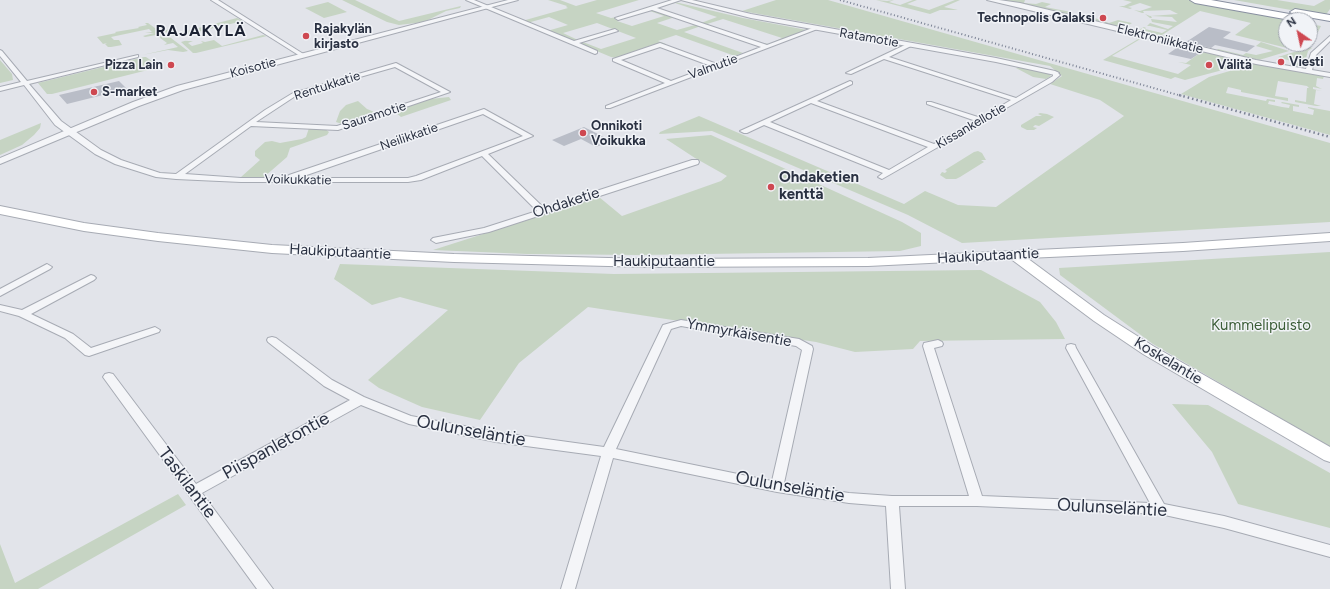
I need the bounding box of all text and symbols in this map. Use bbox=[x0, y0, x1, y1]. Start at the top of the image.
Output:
place label: Technopolis Galaksi bbox=[977, 10, 1095, 26]
north arrow bbox=[1278, 12, 1318, 52]
marker: Technopolis Galaksi bbox=[1098, 13, 1108, 23]
text: N bbox=[1284, 15, 1299, 30]
district label: RAJAKYLÄ bbox=[155, 21, 247, 41]
place label: Rajakylän kirjasto bbox=[314, 21, 372, 52]
street label: Elektroniikkatie bbox=[1115, 21, 1205, 57]
street label: Ratamotie bbox=[838, 25, 900, 51]
marker: Rajakylän kirjasto bbox=[301, 31, 311, 41]
street label: Valmutie bbox=[686, 51, 740, 83]
street label: Koisotie bbox=[228, 54, 278, 82]
place label: Viesti bbox=[1289, 54, 1324, 70]
place label: Pizza Lain bbox=[105, 57, 163, 73]
place label: Välitä bbox=[1217, 57, 1252, 73]
marker: Viesti bbox=[1276, 57, 1286, 67]
marker: Pizza Lain bbox=[166, 60, 176, 70]
marker: Välitä bbox=[1204, 60, 1214, 70]
street label: Rentukkatie bbox=[292, 68, 362, 104]
place label: S-market bbox=[102, 84, 157, 100]
marker: S-market bbox=[89, 87, 99, 97]
street label: Sauramotie bbox=[340, 98, 408, 134]
street label: Kissankellotie bbox=[933, 100, 1009, 152]
place label: Onnikoti Voikukka bbox=[591, 118, 646, 149]
street label: Neilikkatie bbox=[378, 120, 440, 154]
marker: Onnikoti Voikukka bbox=[578, 128, 588, 138]
place label: Ohdaketien kenttä bbox=[779, 169, 859, 204]
street label: Voikukkatie bbox=[265, 172, 331, 188]
marker: Ohdaketien kenttä bbox=[766, 182, 776, 192]
street label: Ohdaketie bbox=[530, 184, 602, 222]
street label: Haukiputaantie bbox=[289, 240, 391, 264]
street label: Haukiputaantie bbox=[937, 244, 1039, 268]
street label: Haukiputaantie bbox=[613, 253, 715, 271]
street label: Ymmyrkäisentie bbox=[685, 315, 793, 351]
park label: Kummelipuisto bbox=[1211, 317, 1311, 335]
street label: Koskelantie bbox=[1131, 334, 1205, 388]
street label: Piispanletontie bbox=[219, 408, 333, 484]
street label: Oulunseläntie bbox=[415, 411, 527, 451]
street label: Taskilantie bbox=[153, 443, 221, 523]
street label: Oulunseläntie bbox=[734, 467, 846, 507]
street label: Oulunseläntie bbox=[1056, 494, 1168, 522]

